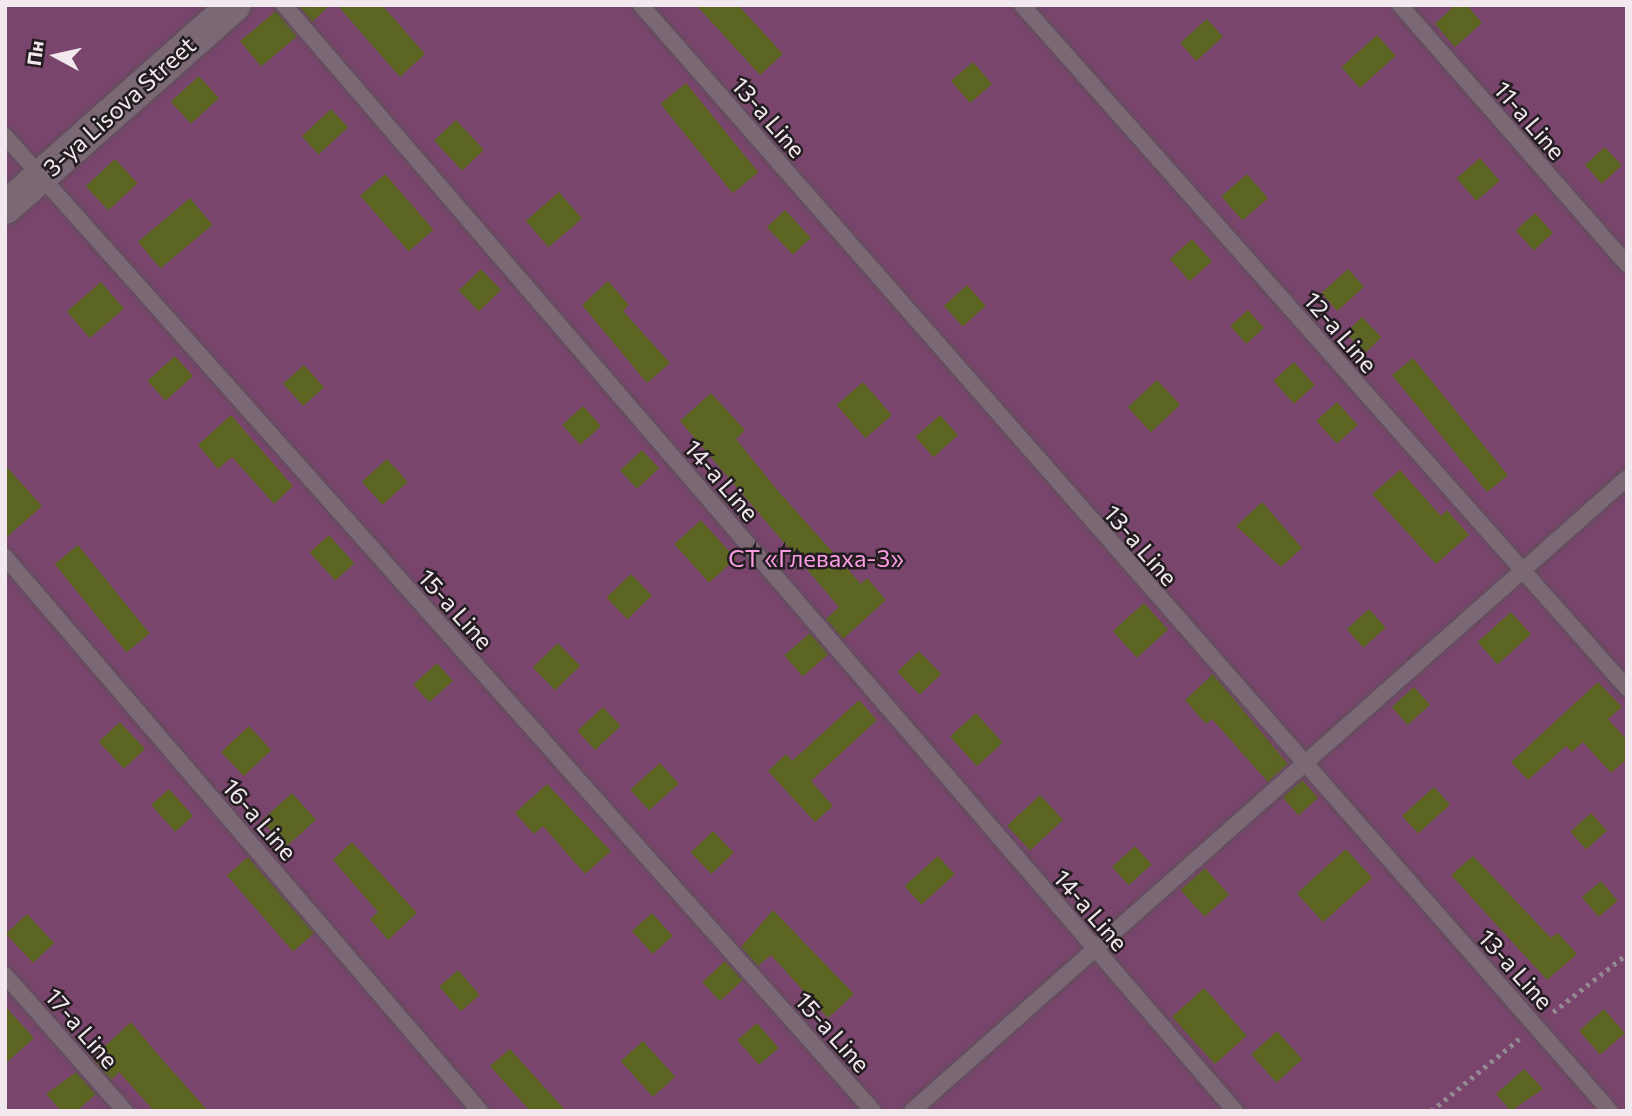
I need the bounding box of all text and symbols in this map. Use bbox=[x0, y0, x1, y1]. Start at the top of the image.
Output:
north arrow bbox=[21, 21, 91, 91]
street label: 3-ya Lisova Street bbox=[37, 30, 201, 182]
text: Пн bbox=[22, 39, 48, 67]
street label: 13-a Line bbox=[726, 71, 812, 163]
street label: 11-a Line bbox=[1488, 75, 1572, 165]
street label: 12-a Line bbox=[1298, 286, 1384, 378]
street label: 14-a Line bbox=[679, 433, 765, 527]
street label: 13-a Line bbox=[1098, 499, 1184, 591]
park label: СТ «Глеваха-3» bbox=[728, 544, 904, 572]
street label: 15-a Line bbox=[413, 563, 499, 655]
street label: 16-a Line bbox=[217, 772, 303, 866]
street label: 14-a Line bbox=[1048, 863, 1134, 957]
street label: 13-a Line bbox=[1473, 923, 1559, 1015]
street label: 17-a Line bbox=[39, 982, 125, 1074]
street label: 15-a Line bbox=[790, 986, 876, 1078]

